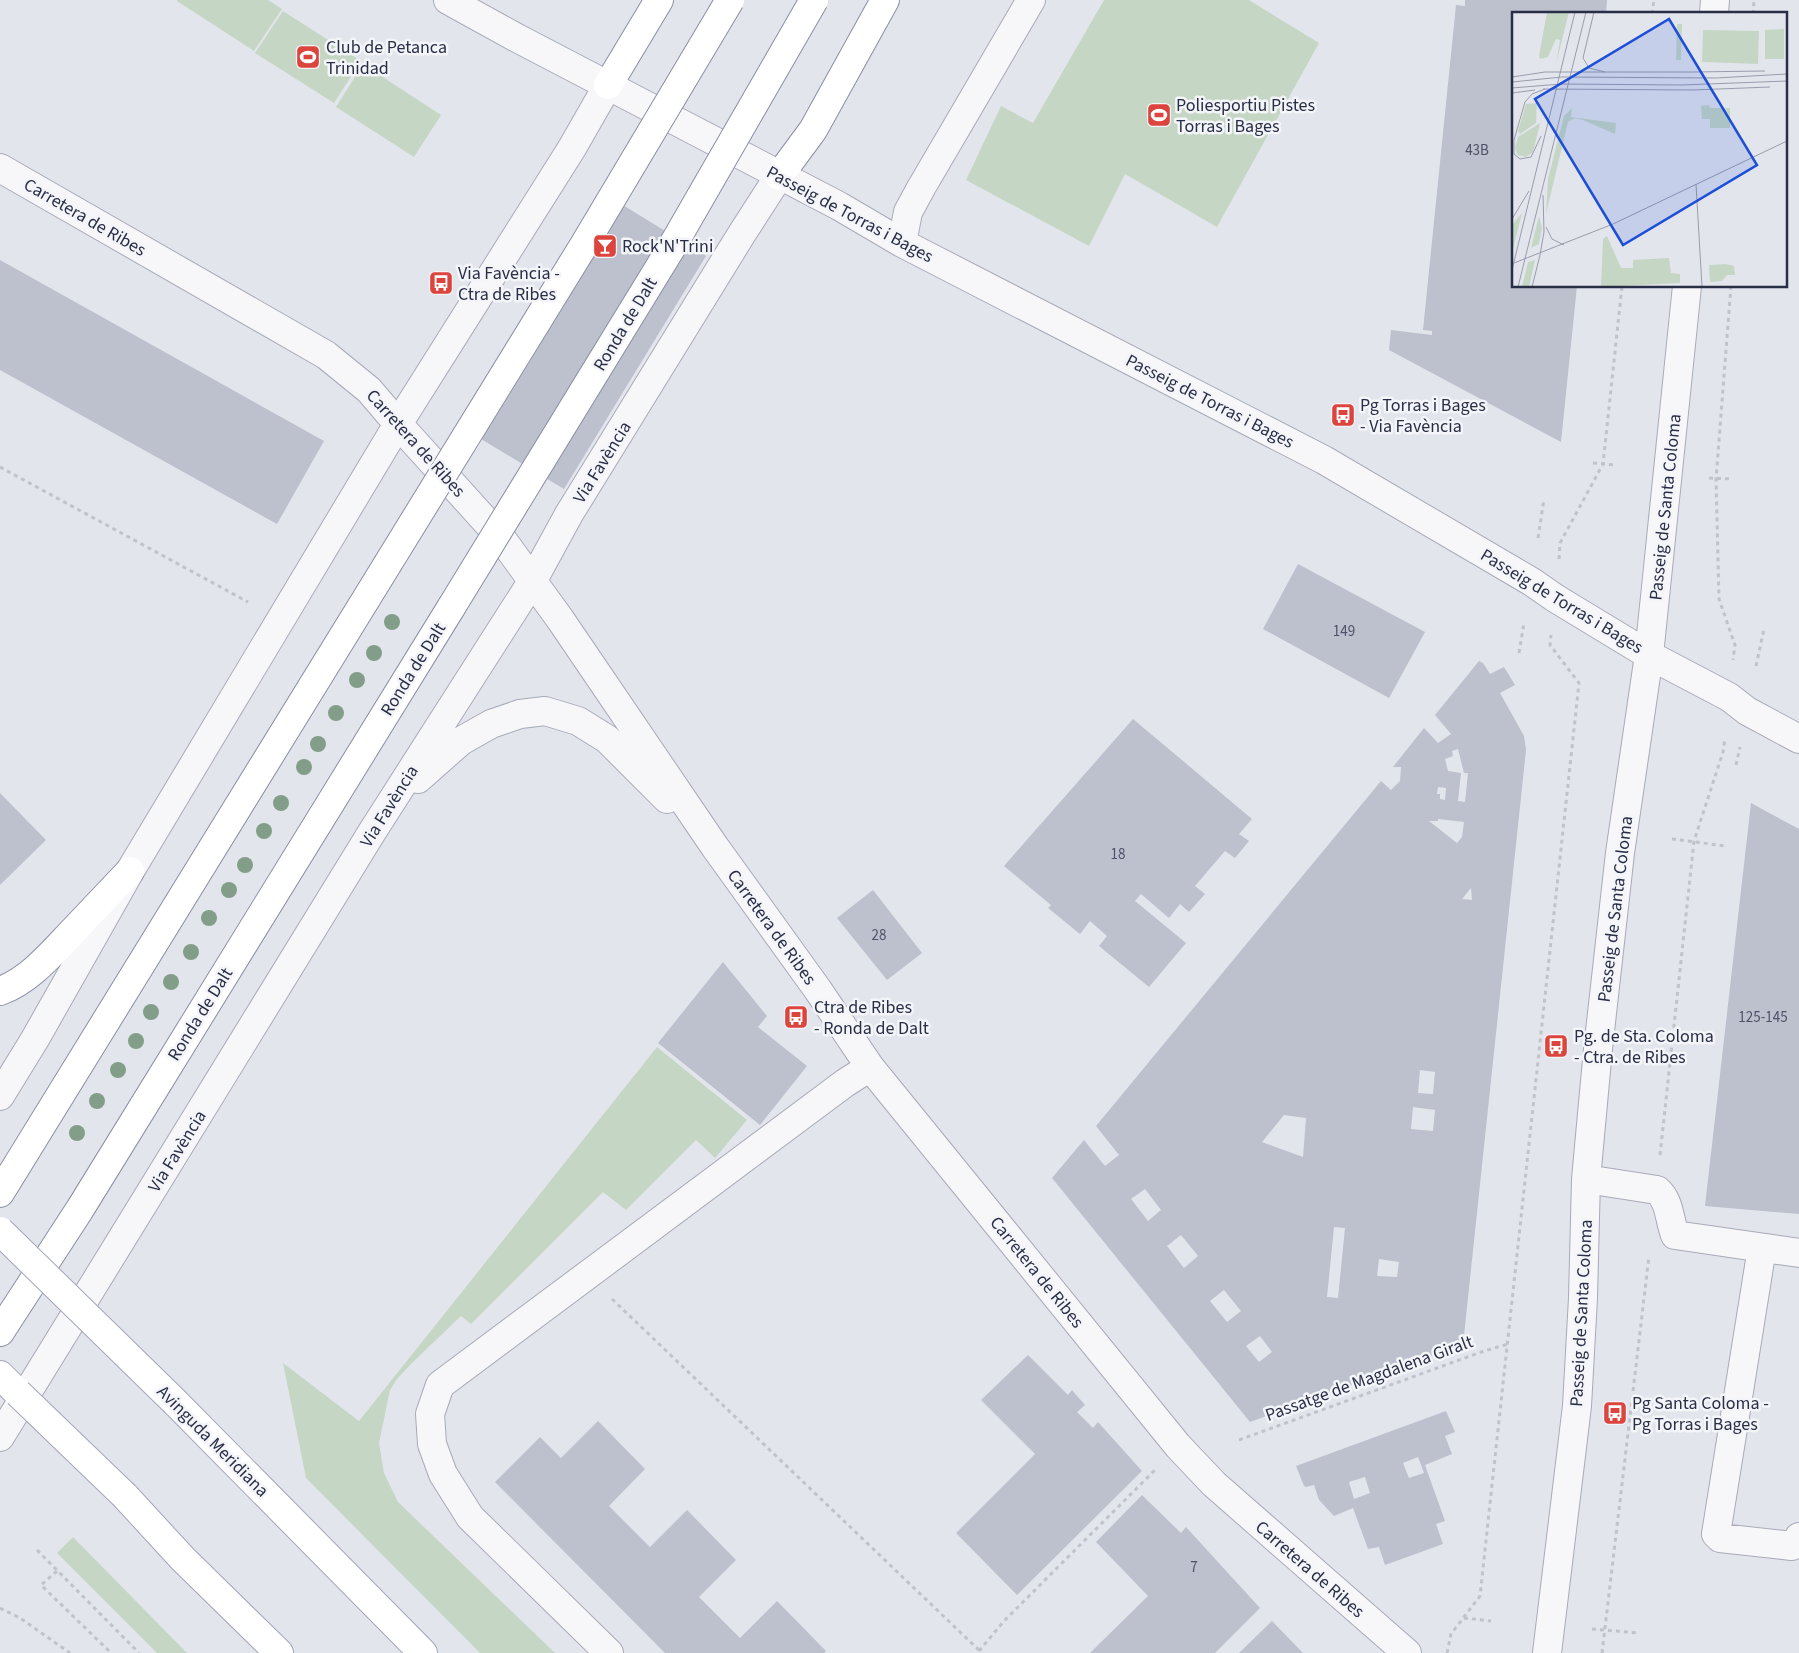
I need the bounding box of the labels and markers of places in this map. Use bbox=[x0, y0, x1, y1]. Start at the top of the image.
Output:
place label: Club de Petanca Trinidad bbox=[326, 35, 447, 81]
sports icon: Club de Petanca Trinidad bbox=[295, 44, 321, 70]
place label: Poliesportiu Pistes Torras i Bages bbox=[1176, 93, 1315, 139]
sports icon: Poliesportiu Pistes Torras i Bages bbox=[1146, 102, 1172, 128]
bar icon: Rock'N'Trini bbox=[592, 233, 618, 259]
place label: Rock'N'Trini bbox=[622, 234, 713, 259]
place label: Via Favència - Ctra de Ribes bbox=[458, 261, 560, 307]
bus stop icon: Via Favència - Ctra de Ribes bbox=[428, 270, 454, 296]
place label: Pg Torras i Bages - Via Favència bbox=[1360, 393, 1486, 439]
bus stop icon: Pg Torras i Bages - Via Favència bbox=[1330, 402, 1356, 428]
place label: Ctra de Ribes - Ronda de Dalt bbox=[814, 995, 929, 1041]
bus stop icon: Ctra de Ribes - Ronda de Dalt bbox=[783, 1004, 809, 1030]
place label: Pg. de Sta. Coloma - Ctra. de Ribes bbox=[1574, 1024, 1714, 1070]
bus stop icon: Pg. de Sta. Coloma - Ctra. de Ribes bbox=[1543, 1033, 1569, 1059]
place label: Pg Santa Coloma - Pg Torras i Bages bbox=[1632, 1391, 1769, 1437]
bus stop icon: Pg Santa Coloma - Pg Torras i Bages bbox=[1602, 1400, 1628, 1426]

